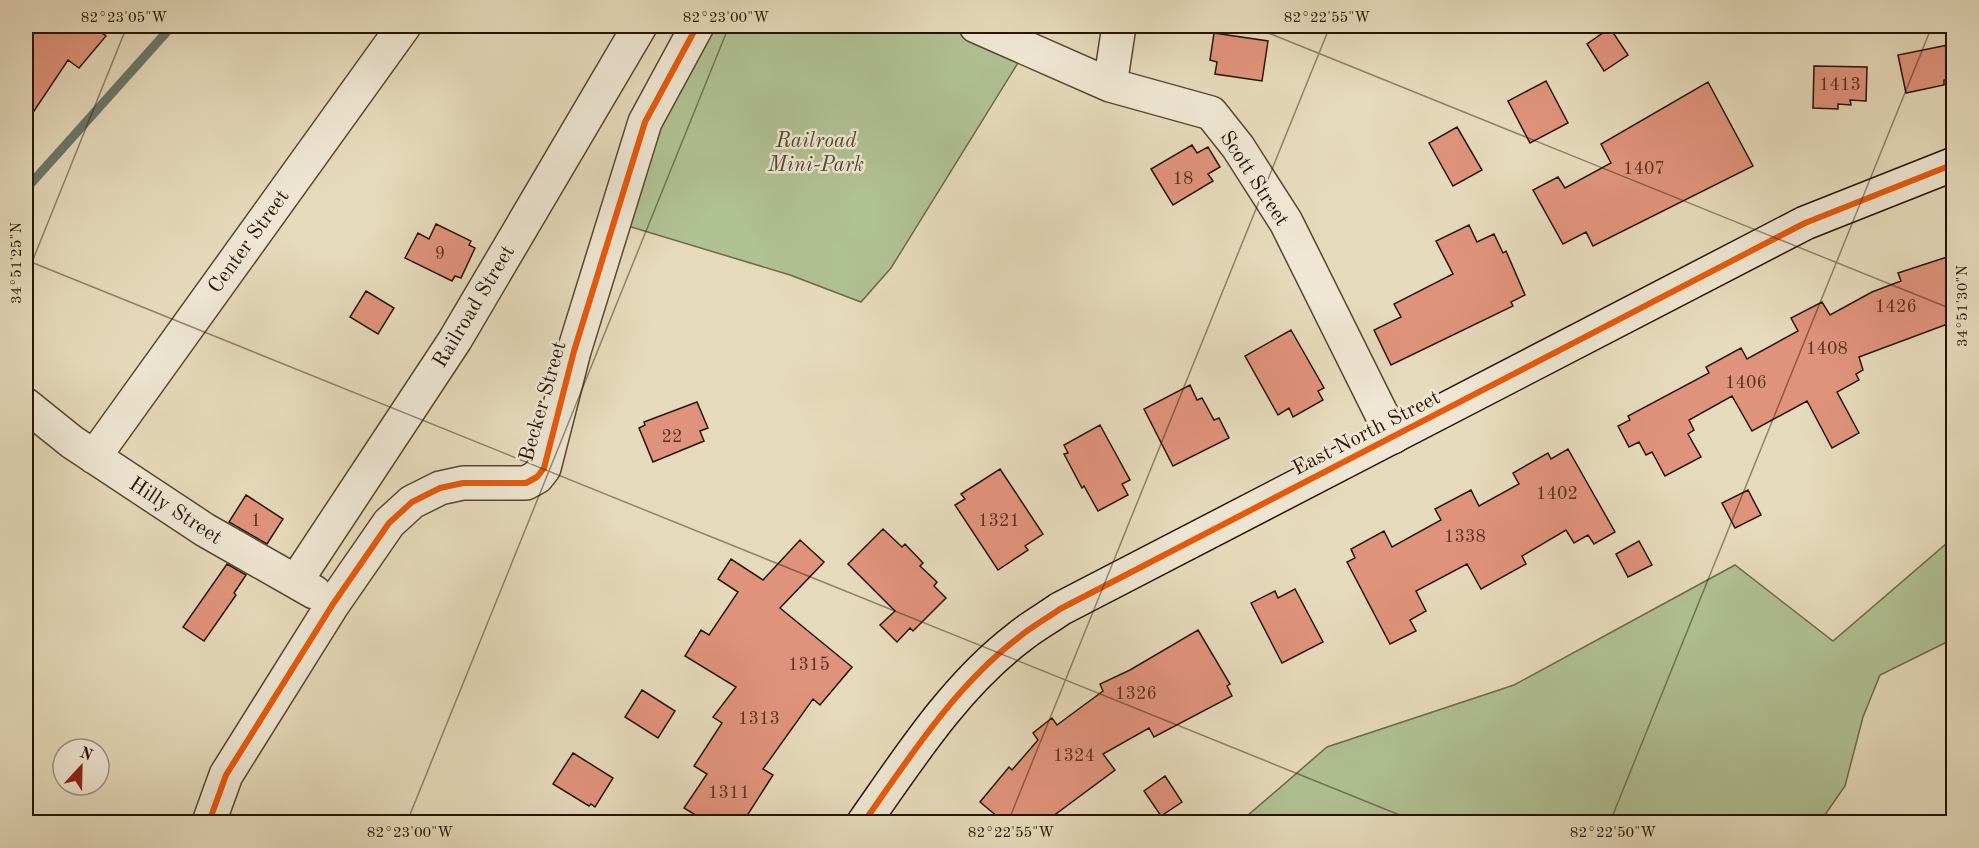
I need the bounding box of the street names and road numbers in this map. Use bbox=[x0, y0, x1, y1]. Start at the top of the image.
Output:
street label: Scott Street bbox=[1215, 127, 1292, 230]
street label: Center Street bbox=[205, 186, 294, 297]
street label: Railroad Street bbox=[430, 242, 519, 372]
street label: Becker Street bbox=[516, 339, 571, 464]
street label: East North Street bbox=[1289, 387, 1444, 480]
street label: Hilly Street bbox=[125, 474, 225, 549]

